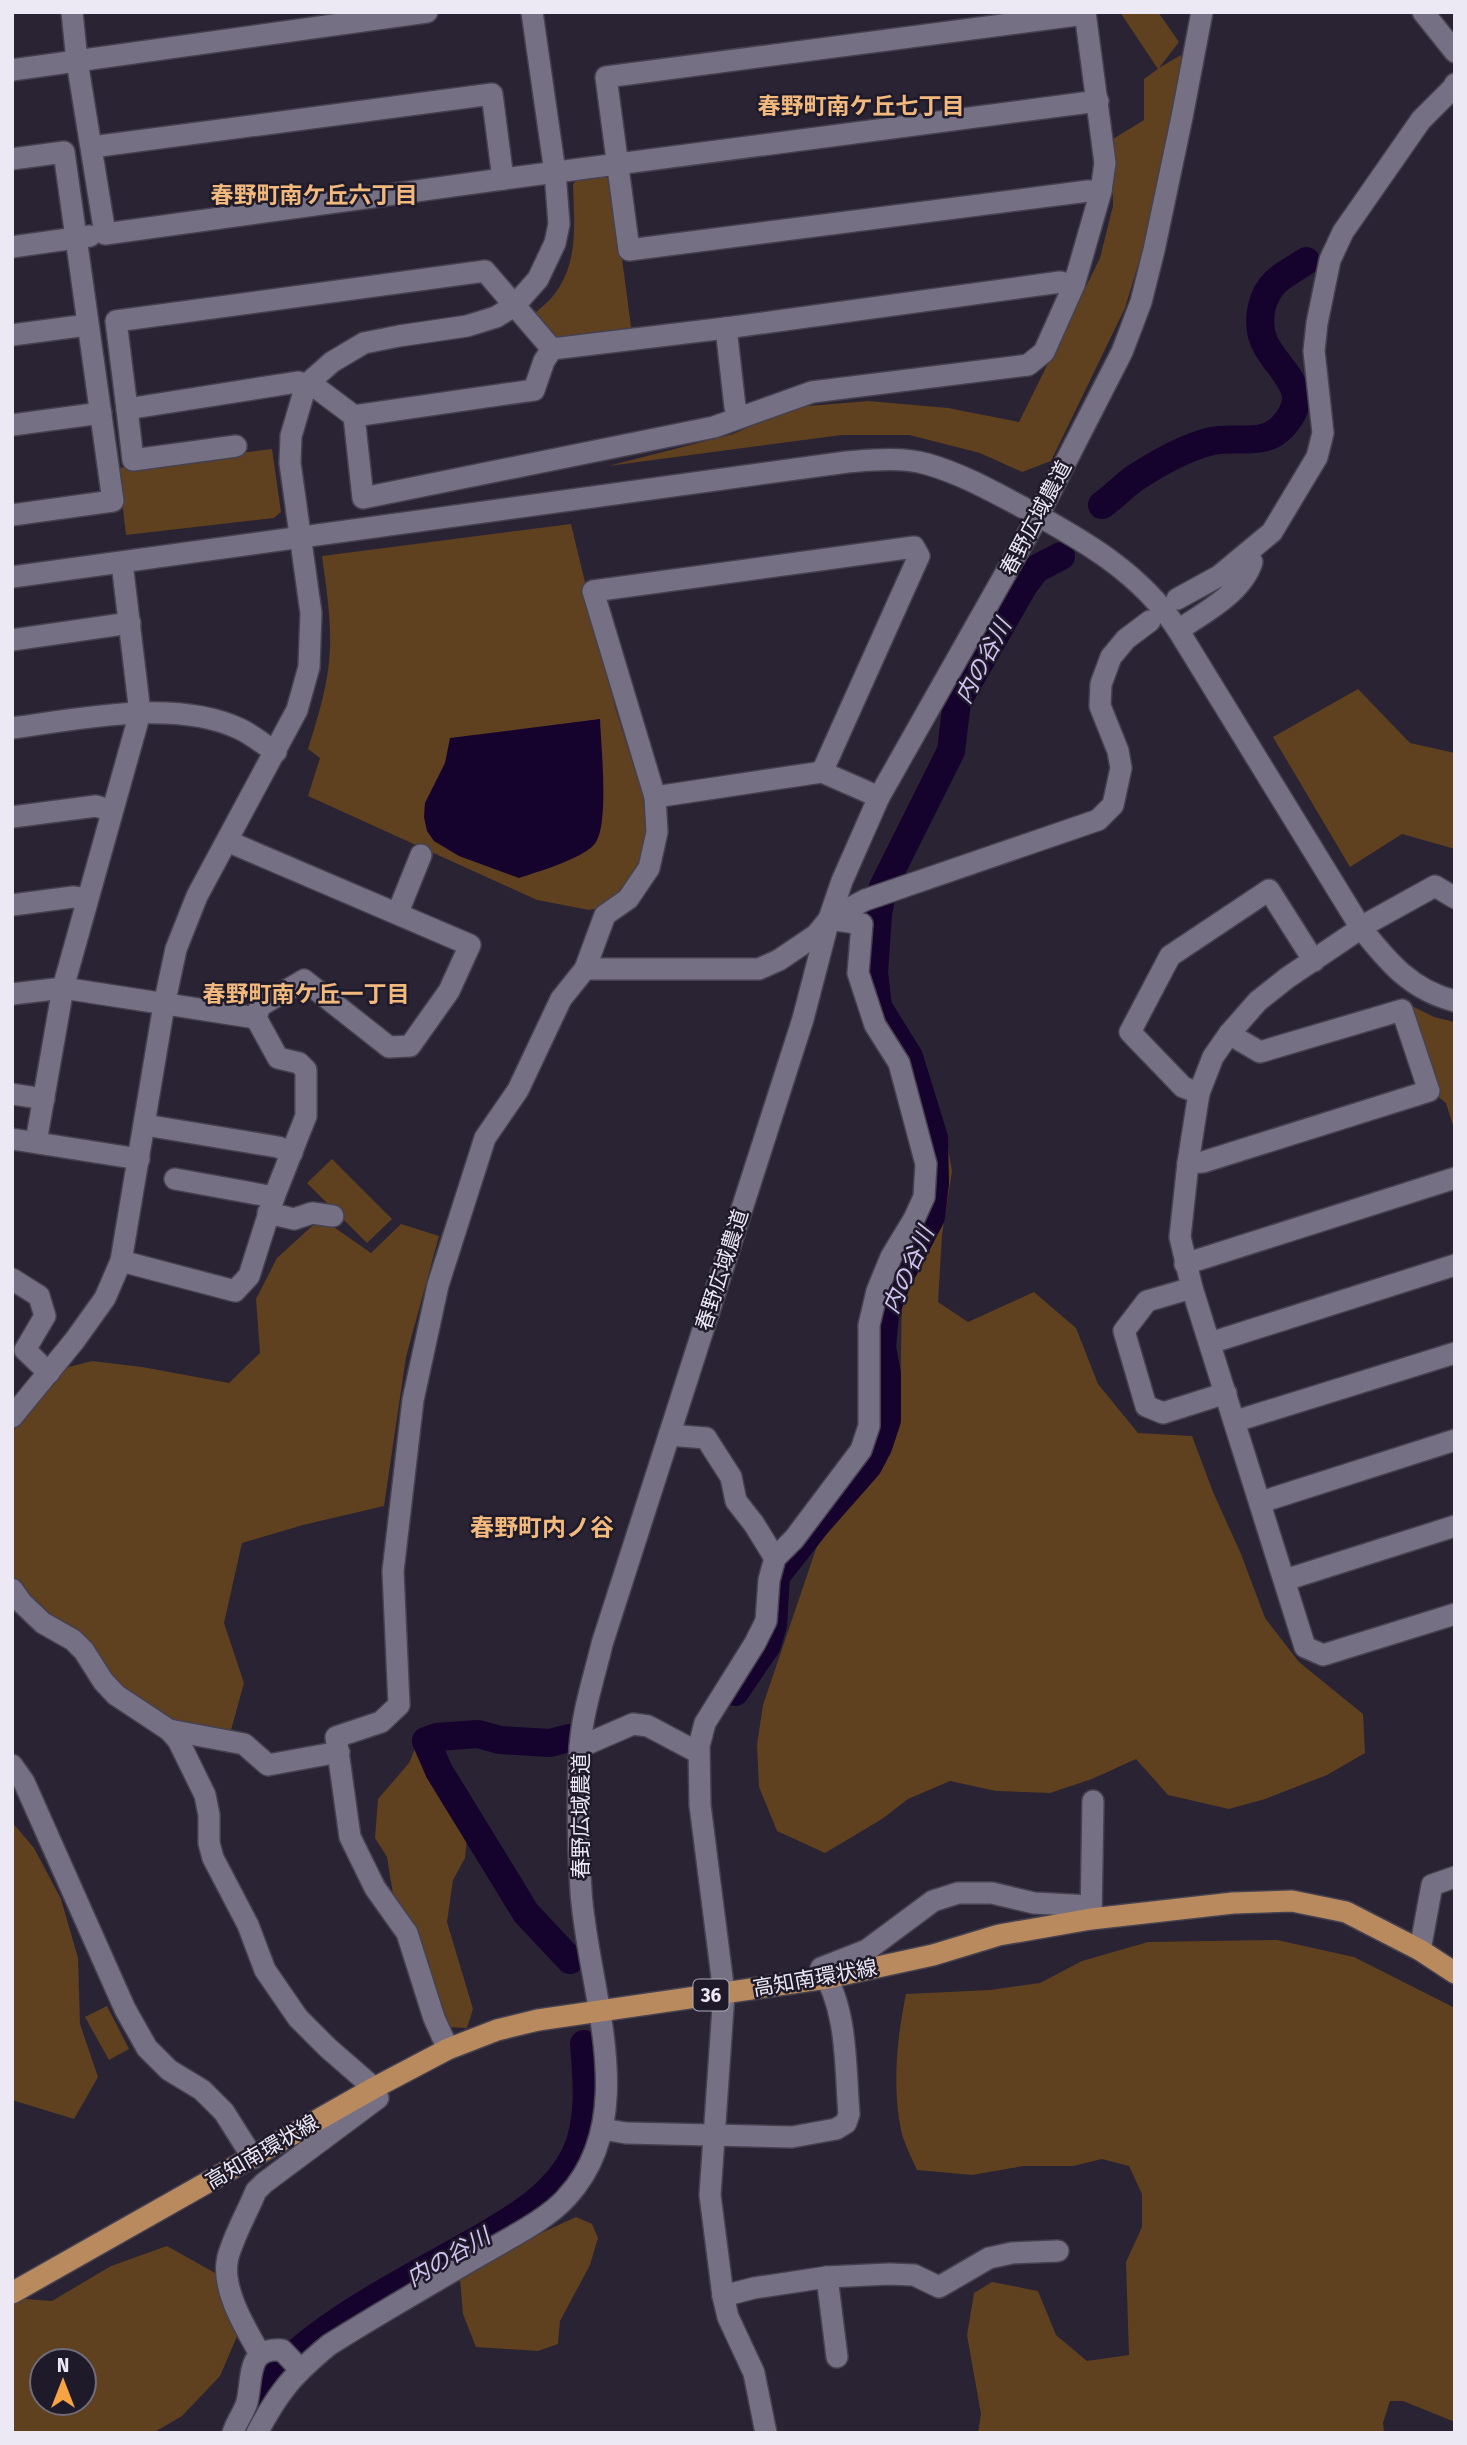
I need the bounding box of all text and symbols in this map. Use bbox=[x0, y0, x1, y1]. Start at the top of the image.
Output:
district label: 春野町南ケ丘七丁目 bbox=[758, 92, 965, 120]
district label: 春野町南ケ丘六丁目 bbox=[211, 181, 418, 209]
street label: 春野広域農道 bbox=[995, 456, 1077, 580]
water label: 内の谷川 bbox=[949, 611, 1018, 708]
district label: 春野町南ケ丘一丁目 bbox=[203, 980, 410, 1008]
street label: 春野広域農道 bbox=[690, 1206, 754, 1334]
water label: 内の谷川 bbox=[877, 1220, 941, 1318]
district label: 春野町内ノ谷 bbox=[470, 1514, 614, 1542]
street label: 春野広域農道 bbox=[568, 1753, 594, 1879]
street label: 高知南環状線 bbox=[751, 1954, 879, 2002]
road number: 36 bbox=[694, 1980, 728, 2010]
street label: 高知南環状線 bbox=[201, 2109, 323, 2195]
water label: 内の谷川 bbox=[401, 2220, 497, 2292]
north arrow bbox=[28, 2347, 98, 2417]
text: N bbox=[57, 2354, 69, 2377]

